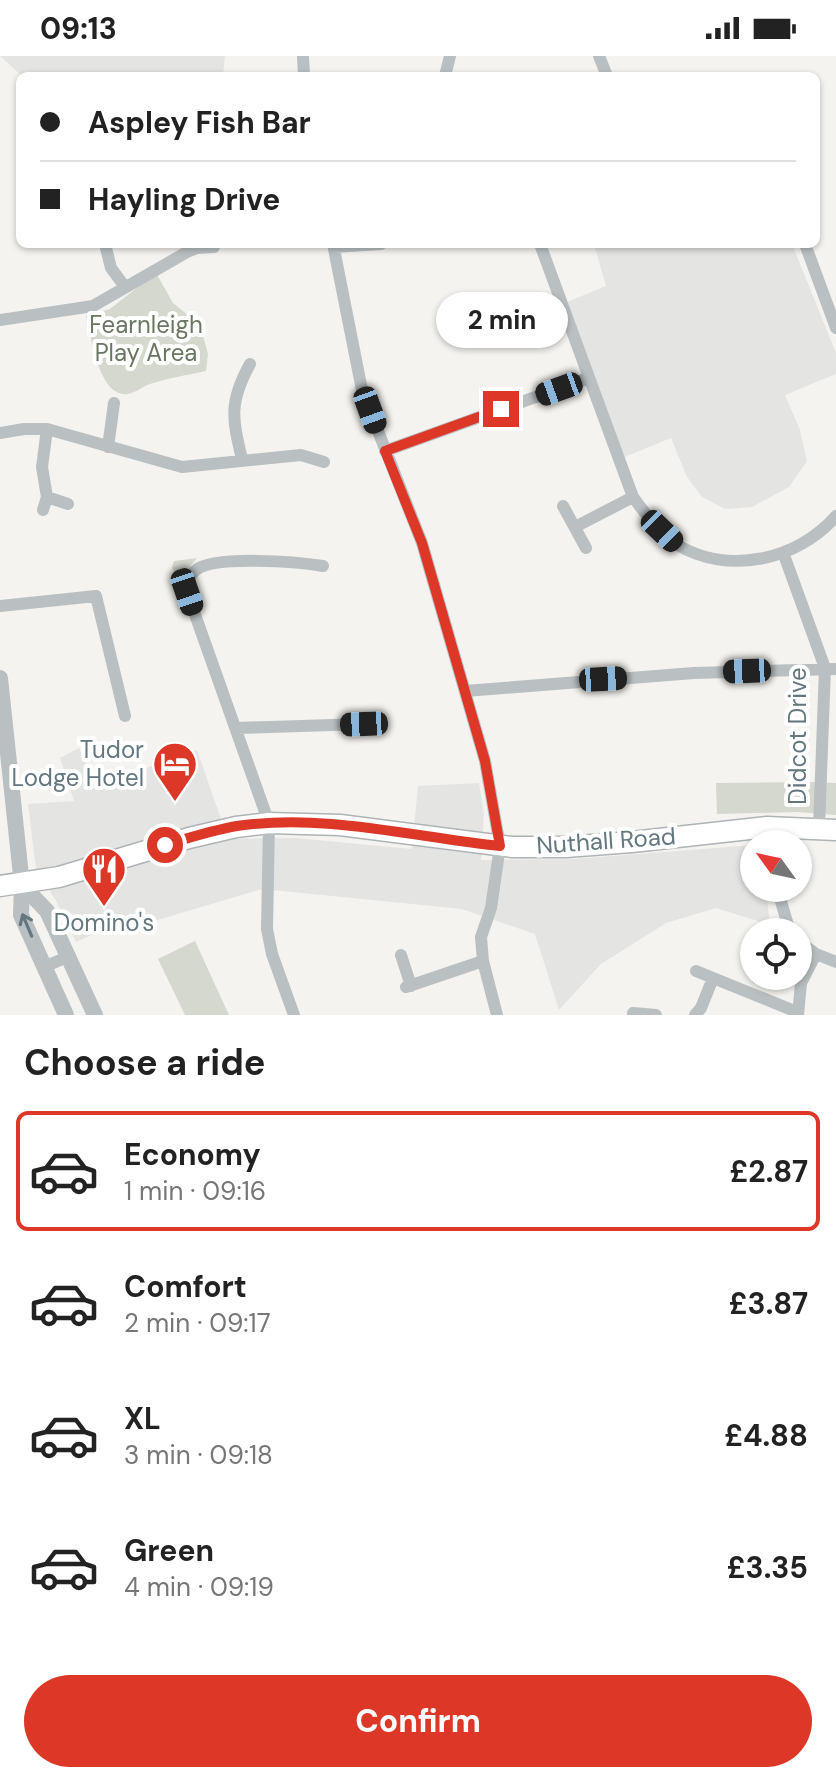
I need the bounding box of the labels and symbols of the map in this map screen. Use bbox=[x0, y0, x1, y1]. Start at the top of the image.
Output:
callout: 2 min bbox=[435, 293, 567, 349]
park label: Fearnleigh Play Area bbox=[89, 309, 203, 368]
car bbox=[532, 370, 586, 408]
car bbox=[351, 383, 389, 437]
route end bbox=[483, 391, 519, 427]
car bbox=[636, 506, 688, 556]
car bbox=[168, 565, 206, 619]
car bbox=[723, 658, 771, 684]
car bbox=[578, 666, 628, 692]
street label: Didcot Drive bbox=[782, 667, 813, 805]
car bbox=[340, 711, 388, 737]
place label: Tudor Lodge Hotel bbox=[11, 734, 144, 793]
hotel icon: Tudor Lodge Hotel bbox=[151, 740, 199, 803]
street label: Nuthall Road bbox=[535, 820, 677, 861]
route start bbox=[147, 827, 183, 863]
north arrow bbox=[740, 830, 812, 902]
restaurant icon: Domino's bbox=[80, 845, 128, 908]
place label: Domino's bbox=[54, 907, 154, 938]
one-way arrow bbox=[18, 913, 33, 938]

